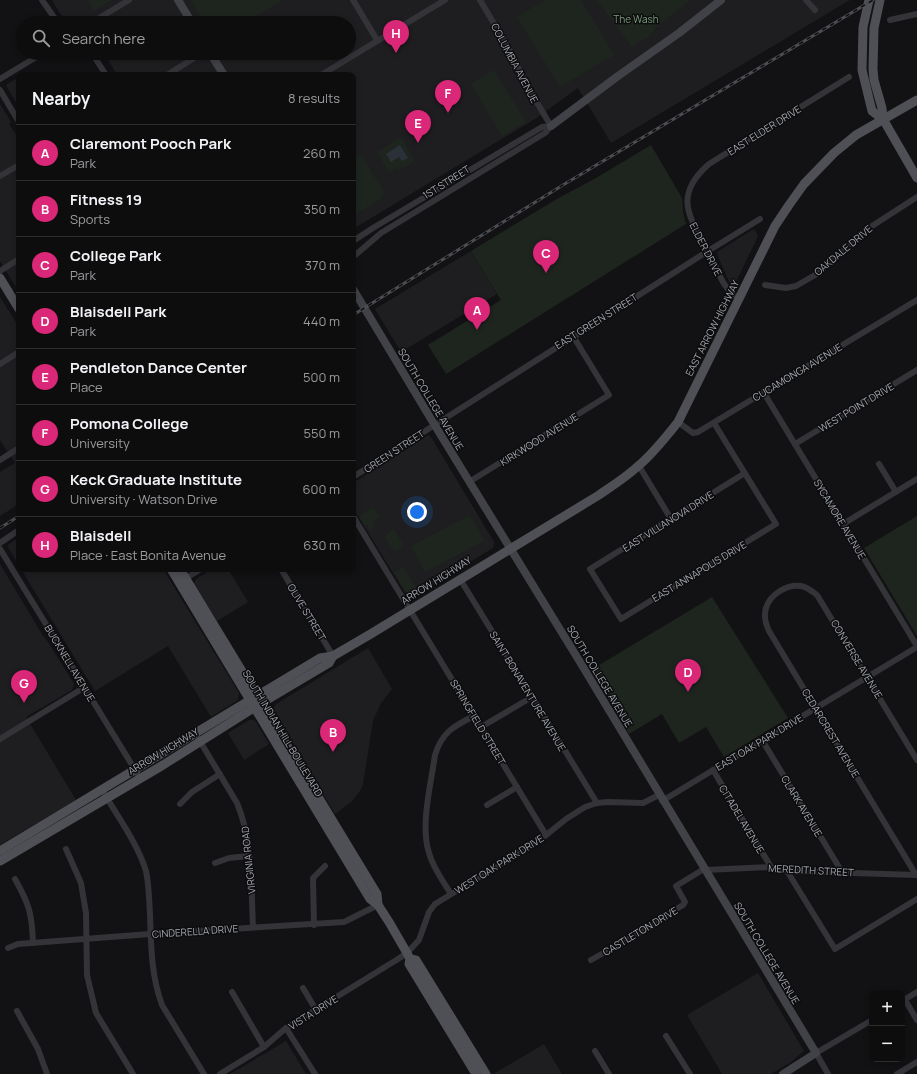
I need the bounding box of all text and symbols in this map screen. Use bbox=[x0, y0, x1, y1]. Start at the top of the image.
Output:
park label: The Wash bbox=[613, 12, 659, 26]
search box bbox=[16, 16, 356, 60]
pin: H bbox=[383, 20, 409, 53]
street label: COLUMBIA AVENUE bbox=[488, 21, 542, 106]
icon: search bbox=[30, 27, 52, 49]
text: Search here bbox=[62, 28, 145, 49]
pin: F bbox=[435, 80, 461, 113]
text: Nearby bbox=[32, 87, 90, 110]
text: 8 results bbox=[288, 89, 340, 107]
street label: EAST ELDER DRIVE bbox=[725, 102, 804, 158]
pin: E bbox=[405, 110, 431, 143]
text: Claremont Pooch Park bbox=[70, 133, 231, 154]
text: A bbox=[41, 144, 49, 162]
text: 260 m bbox=[303, 144, 340, 162]
text: Park bbox=[70, 154, 96, 172]
street label: 1ST STREET bbox=[420, 162, 472, 202]
text: Fitness 19 bbox=[70, 189, 142, 210]
text: B bbox=[41, 200, 49, 218]
text: 350 m bbox=[304, 200, 340, 218]
text: Sports bbox=[70, 210, 110, 228]
street label: ELDER DRIVE bbox=[686, 220, 726, 279]
street label: OAKDALE DRIVE bbox=[811, 221, 875, 279]
pin: C bbox=[533, 240, 559, 273]
text: College Park bbox=[70, 245, 161, 266]
text: C bbox=[40, 256, 50, 274]
text: 370 m bbox=[305, 256, 340, 274]
text: Park bbox=[70, 266, 96, 284]
street label: EAST ARROW HIGHWAY bbox=[682, 277, 742, 378]
street label: EAST GREEN STREET bbox=[552, 290, 640, 352]
pin: A bbox=[464, 297, 490, 330]
text: Blaisdell Park bbox=[70, 301, 166, 322]
text: D bbox=[40, 312, 50, 330]
text: 440 m bbox=[303, 312, 340, 330]
text: Park bbox=[70, 322, 96, 340]
street label: CUCAMONGA AVENUE bbox=[750, 340, 845, 404]
street label: SOUTH COLLEGE AVENUE bbox=[395, 345, 467, 453]
text: Pendleton Dance Center bbox=[70, 357, 247, 378]
text: E bbox=[41, 368, 49, 386]
text: 500 m bbox=[303, 368, 340, 386]
text: Place bbox=[70, 378, 103, 396]
street label: WEST POINT DRIVE bbox=[816, 379, 897, 435]
street label: KIRKWOOD AVENUE bbox=[497, 409, 581, 469]
text: Pomona College bbox=[70, 413, 188, 434]
text: F bbox=[42, 424, 48, 442]
text: 550 m bbox=[303, 424, 340, 442]
street label: GREEN STREET bbox=[361, 426, 427, 476]
text: University bbox=[70, 434, 130, 452]
text: Keck Graduate Institute bbox=[70, 469, 242, 490]
street label: SYCAMORE AVENUE bbox=[811, 476, 870, 562]
text: G bbox=[40, 480, 50, 498]
text: 600 m bbox=[302, 480, 340, 498]
street label: EAST VILLANOVA DRIVE bbox=[620, 487, 717, 555]
text: University · Watson Drive bbox=[70, 490, 217, 508]
your location bbox=[407, 502, 427, 522]
text: Blaisdell bbox=[70, 525, 131, 546]
text: H bbox=[40, 536, 50, 554]
text: 630 m bbox=[303, 536, 340, 554]
street label: EAST ANNAPOLIS DRIVE bbox=[649, 537, 749, 605]
text: Place · East Bonita Avenue bbox=[70, 546, 226, 564]
street label: ARROW HIGHWAY bbox=[398, 553, 474, 607]
street label: OLIVE STREET bbox=[284, 581, 330, 643]
street label: CONVERSE AVENUE bbox=[828, 617, 886, 701]
street label: BUCKNELL AVENUE bbox=[41, 622, 99, 704]
street label: SOUTH COLLEGE AVENUE bbox=[564, 622, 636, 730]
street label: SAINT BONAVENTURE AVENUE bbox=[487, 628, 570, 754]
pin: D bbox=[675, 659, 701, 692]
street label: SOUTH INDIAN HILL BOULEVARD bbox=[240, 667, 327, 799]
pin: G bbox=[11, 670, 37, 703]
street label: SPRINGFIELD STREET bbox=[447, 677, 509, 767]
street label: CEDARCREST AVENUE bbox=[799, 686, 863, 780]
street label: EAST OAK PARK DRIVE bbox=[713, 710, 806, 774]
pin: B bbox=[320, 719, 346, 752]
street label: ARROW HIGHWAY bbox=[125, 724, 201, 778]
street label: CLARK AVENUE bbox=[778, 773, 826, 840]
street label: CITADEL AVENUE bbox=[716, 782, 768, 856]
street label: VIRGINIA ROAD bbox=[237, 825, 259, 895]
street label: WEST OAK PARK DRIVE bbox=[452, 831, 547, 897]
street label: MEREDITH STREET bbox=[768, 861, 854, 879]
street label: SOUTH COLLEGE AVENUE bbox=[731, 899, 803, 1007]
street label: CASTLETON DRIVE bbox=[600, 903, 680, 959]
street label: CINDERELLA DRIVE bbox=[151, 921, 239, 941]
map controls bbox=[869, 990, 905, 1062]
button: + bbox=[869, 990, 905, 1026]
street label: VISTA DRIVE bbox=[286, 991, 341, 1033]
button: − bbox=[869, 1026, 905, 1062]

